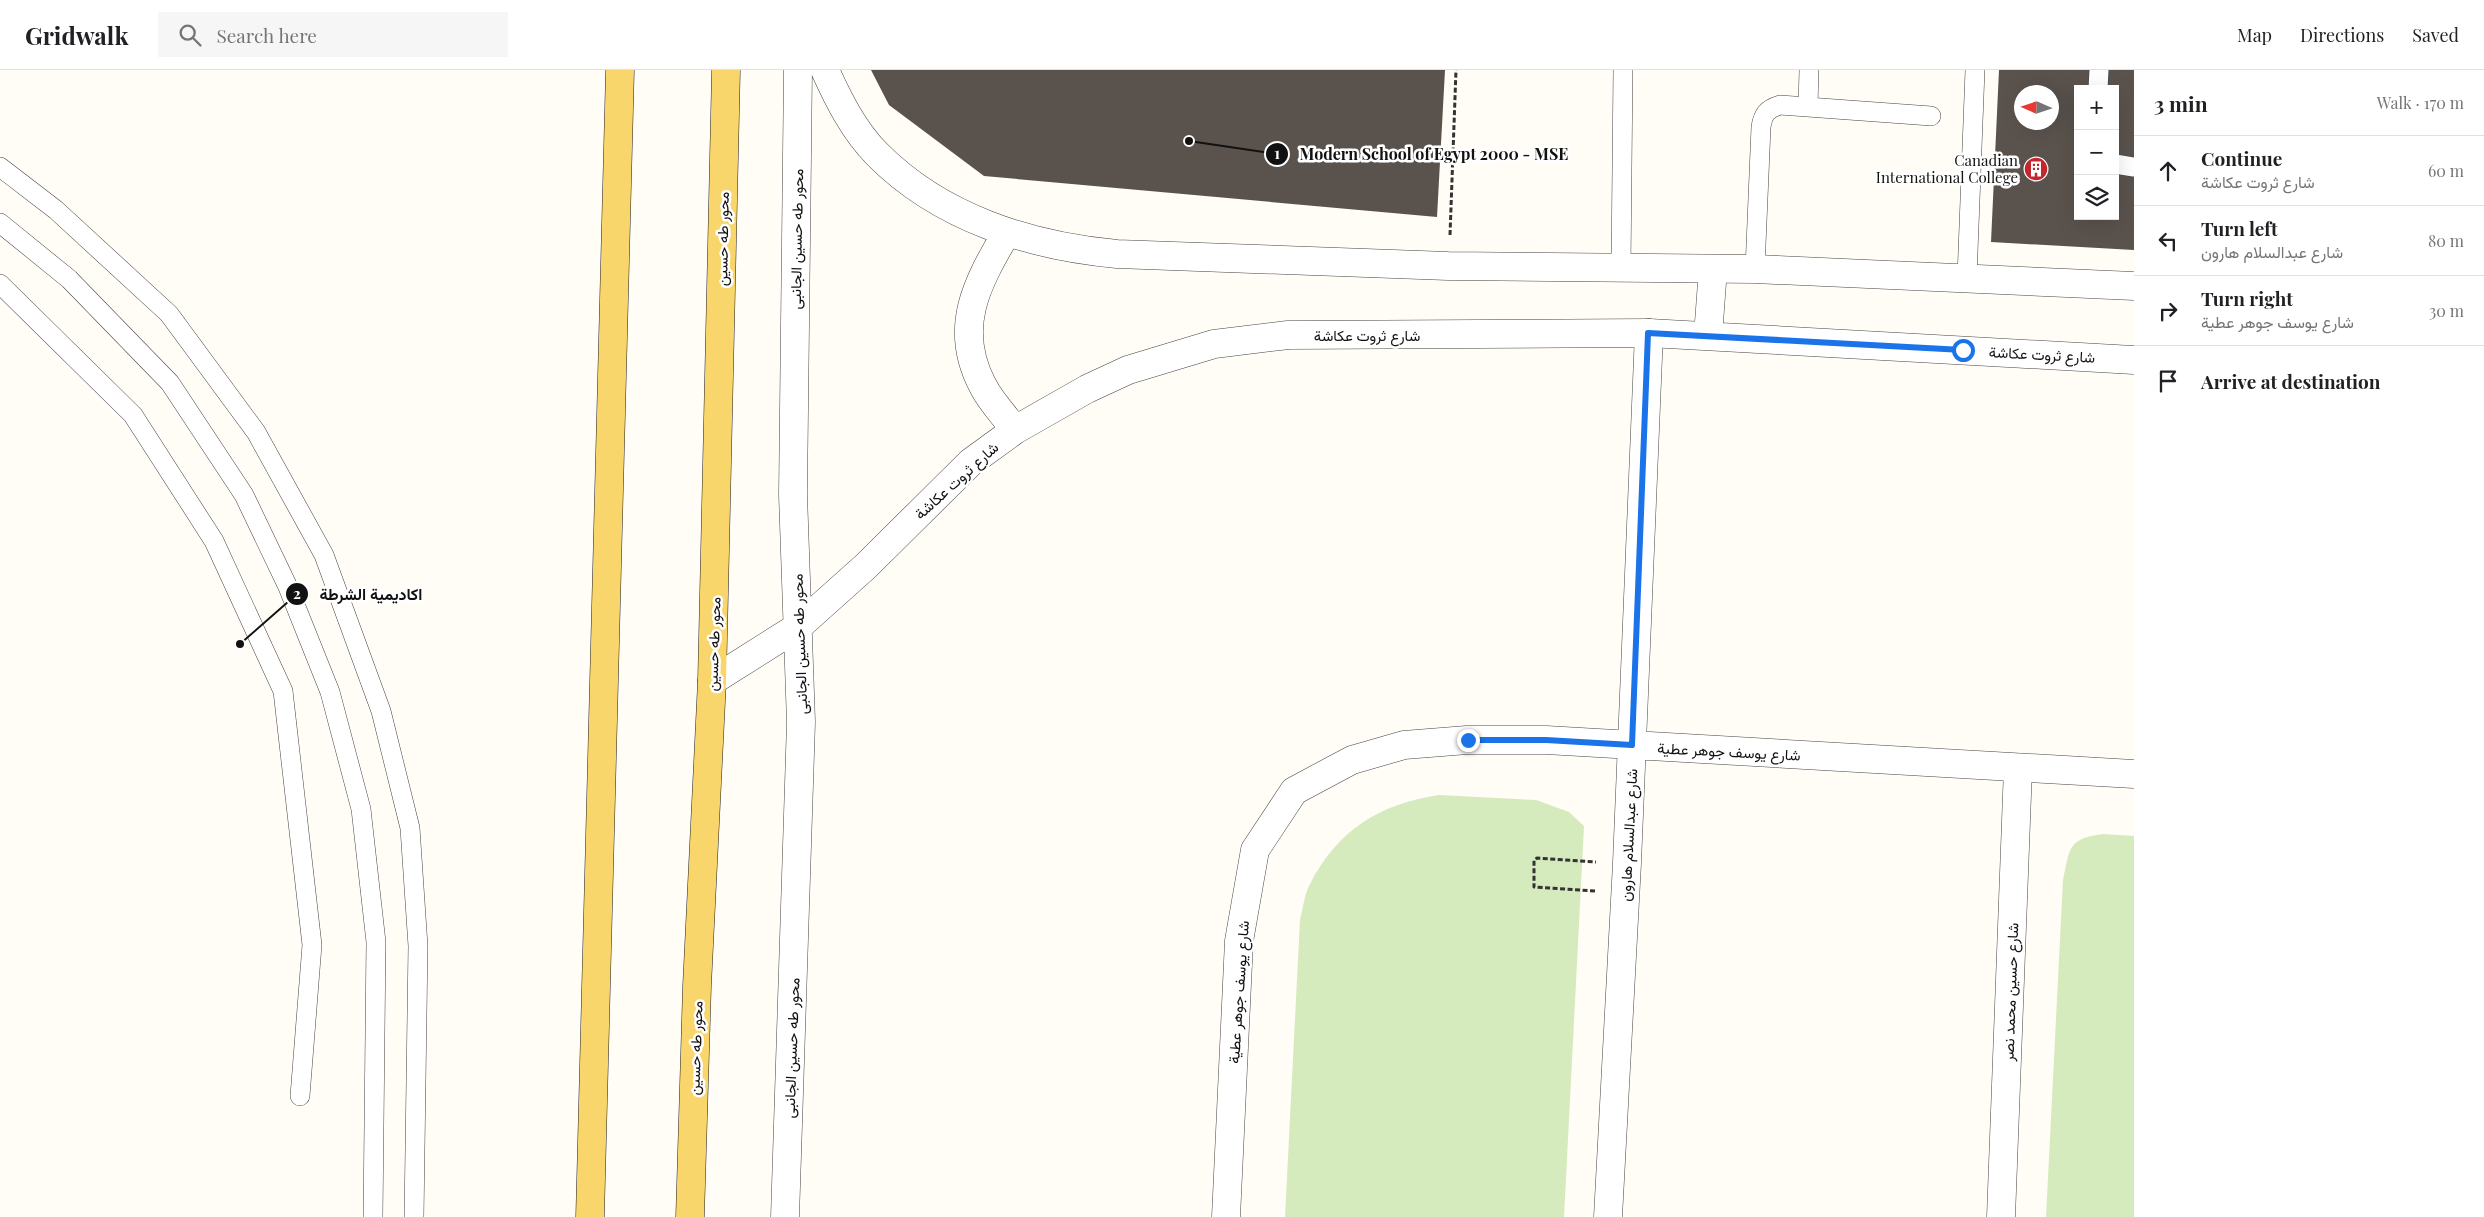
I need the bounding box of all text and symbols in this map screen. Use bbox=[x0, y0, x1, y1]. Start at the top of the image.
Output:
search box bbox=[158, 12, 508, 57]
text: Gridwalk bbox=[25, 19, 128, 51]
icon: search bbox=[176, 21, 204, 49]
text: Search here bbox=[216, 22, 317, 48]
text: Map bbox=[2237, 23, 2272, 47]
text: Directions bbox=[2300, 23, 2384, 47]
text: Saved bbox=[2412, 23, 2459, 47]
north arrow bbox=[2014, 85, 2059, 130]
map controls bbox=[2074, 85, 2119, 220]
button: + bbox=[2074, 85, 2119, 130]
text: 3 min bbox=[2154, 89, 2208, 117]
text: Walk · 170 m bbox=[2377, 92, 2464, 113]
button: − bbox=[2074, 130, 2119, 175]
callout: Modern School of Egypt 2000 - MSE bbox=[1265, 139, 1579, 170]
text: 1 bbox=[1274, 143, 1280, 163]
text: Modern School of Egypt 2000 - MSE bbox=[1300, 143, 1568, 164]
text: Continue bbox=[2201, 145, 2282, 171]
place label: Canadian International College bbox=[1876, 150, 2018, 187]
building icon: Canadian International College bbox=[2023, 156, 2049, 182]
icon: ahead bbox=[2154, 157, 2182, 185]
text: 60 m bbox=[2428, 160, 2464, 181]
street label: محور طه حسين الجانبى bbox=[785, 168, 808, 310]
text: شارع ثروت عكاشة bbox=[2201, 171, 2315, 192]
button: layers bbox=[2074, 175, 2119, 220]
street label: محور طه حسين bbox=[711, 192, 734, 286]
text: Turn left bbox=[2201, 215, 2278, 241]
icon: left bbox=[2154, 227, 2182, 255]
text: 80 m bbox=[2428, 230, 2464, 251]
text: شارع عبدالسلام هارون bbox=[2201, 241, 2343, 262]
text: Turn right bbox=[2201, 285, 2293, 311]
icon: right bbox=[2154, 297, 2182, 325]
text: 30 m bbox=[2429, 300, 2464, 321]
text: شارع يوسف جوهر عطية bbox=[2201, 311, 2354, 332]
street label: شارع ثروت عكاشة bbox=[1314, 325, 1420, 347]
route start bbox=[1952, 339, 1975, 362]
street label: شارع ثروت عكاشة bbox=[1988, 341, 2096, 369]
icon: arrive bbox=[2154, 367, 2182, 395]
text: Arrive at destination bbox=[2201, 368, 2381, 394]
street label: شارع ثروت عكاشة bbox=[910, 437, 1004, 525]
street label: محور طه حسين الجانبى bbox=[787, 573, 812, 715]
callout: اكاديمية الشرطة bbox=[285, 578, 433, 609]
text: 2 bbox=[293, 583, 301, 603]
text: اكاديمية الشرطة bbox=[320, 583, 422, 605]
street label: محور طه حسين bbox=[701, 596, 726, 692]
route end bbox=[1457, 729, 1480, 752]
street label: شارع يوسف جوهر عطية bbox=[1657, 737, 1801, 767]
street label: شارع عبدالسلام هارون bbox=[1615, 768, 1643, 902]
street label: شارع يوسف جوهر عطية bbox=[1223, 920, 1255, 1064]
street label: شارع حسين محمد نصر bbox=[1998, 922, 2024, 1063]
street label: محور طه حسين الجانبى bbox=[779, 977, 804, 1119]
street label: محور طه حسين bbox=[683, 1000, 708, 1096]

